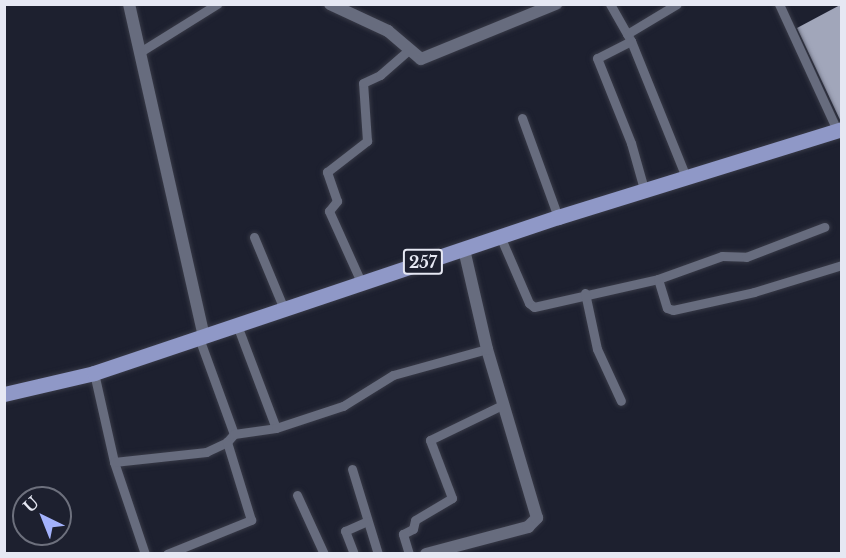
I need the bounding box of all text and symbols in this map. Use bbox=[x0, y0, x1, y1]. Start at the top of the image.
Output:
road number: 257 bbox=[402, 249, 444, 275]
north arrow bbox=[12, 486, 72, 546]
text: U bbox=[19, 492, 43, 516]

